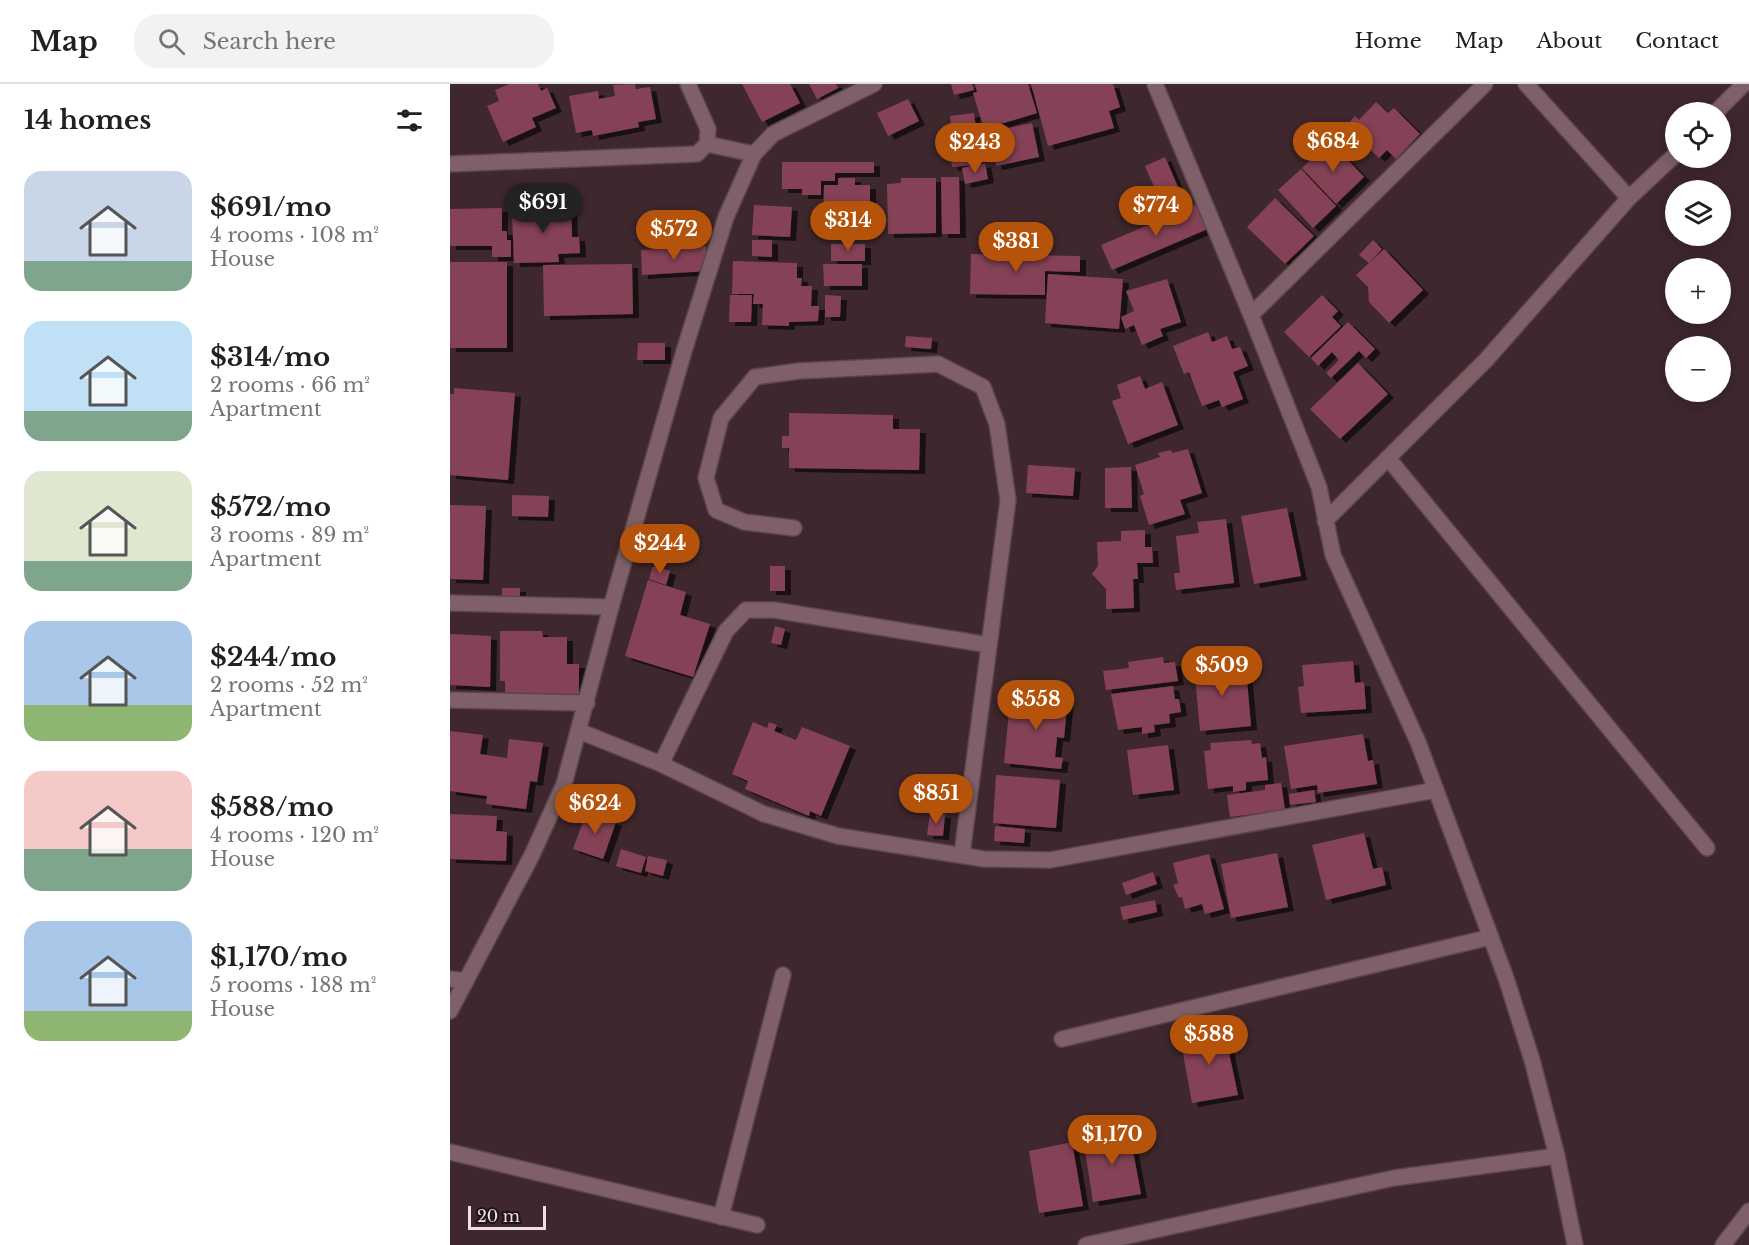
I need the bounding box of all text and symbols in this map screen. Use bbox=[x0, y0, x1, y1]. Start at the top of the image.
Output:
search box bbox=[134, 14, 554, 68]
text: Map bbox=[30, 24, 98, 59]
icon: search bbox=[155, 25, 188, 58]
text: Search here bbox=[203, 28, 336, 55]
text: Home bbox=[1355, 28, 1422, 54]
text: Map bbox=[1455, 28, 1503, 54]
text: About bbox=[1536, 28, 1602, 54]
text: Contact bbox=[1635, 28, 1719, 54]
map controls bbox=[1665, 102, 1731, 402]
button: locate bbox=[1665, 102, 1731, 168]
text: 14 homes bbox=[24, 104, 151, 136]
icon: filters bbox=[393, 104, 426, 137]
pin: $684 bbox=[1297, 122, 1369, 173]
pin: $243 bbox=[939, 123, 1011, 174]
text: $684 bbox=[1307, 129, 1359, 153]
text: $243 bbox=[949, 130, 1001, 154]
button: layers bbox=[1665, 180, 1731, 246]
pin: $691 bbox=[507, 183, 579, 234]
pin: $774 bbox=[1120, 186, 1192, 237]
text: $691 bbox=[519, 190, 567, 214]
text: $691/mo bbox=[210, 191, 331, 223]
text: $774 bbox=[1133, 193, 1179, 217]
icon: home bbox=[72, 195, 144, 267]
pin: $314 bbox=[812, 201, 884, 252]
text: $314 bbox=[824, 208, 872, 232]
pin: $572 bbox=[638, 210, 710, 261]
text: $572 bbox=[650, 217, 698, 241]
pin: $381 bbox=[980, 222, 1052, 273]
text: 4 rooms · 108 m² bbox=[210, 223, 379, 247]
text: $381 bbox=[992, 229, 1040, 253]
text: House bbox=[210, 247, 275, 271]
button: + bbox=[1665, 258, 1731, 324]
button: − bbox=[1665, 336, 1731, 402]
text: $314/mo bbox=[210, 341, 330, 373]
icon: home bbox=[72, 345, 144, 417]
text: 2 rooms · 66 m² bbox=[210, 373, 370, 397]
text: Apartment bbox=[210, 397, 321, 421]
text: $572/mo bbox=[210, 491, 331, 523]
icon: home bbox=[72, 495, 144, 567]
text: 3 rooms · 89 m² bbox=[210, 523, 369, 547]
pin: $244 bbox=[624, 524, 696, 575]
text: $244 bbox=[634, 531, 686, 555]
text: Apartment bbox=[210, 547, 321, 571]
text: $244/mo bbox=[210, 641, 337, 673]
icon: home bbox=[72, 645, 144, 717]
pin: $509 bbox=[1186, 646, 1258, 697]
text: $509 bbox=[1195, 653, 1249, 677]
text: 2 rooms · 52 m² bbox=[210, 673, 368, 697]
pin: $558 bbox=[1000, 680, 1072, 731]
text: $558 bbox=[1011, 687, 1061, 711]
text: Apartment bbox=[210, 697, 321, 721]
pin: $851 bbox=[900, 774, 972, 825]
text: $851 bbox=[913, 781, 959, 805]
pin: $624 bbox=[559, 784, 631, 835]
text: $588/mo bbox=[210, 791, 334, 823]
text: $624 bbox=[569, 791, 621, 815]
icon: home bbox=[72, 795, 144, 867]
text: 4 rooms · 120 m² bbox=[210, 823, 379, 847]
text: House bbox=[210, 847, 275, 871]
text: $1,170/mo bbox=[210, 941, 348, 973]
icon: home bbox=[72, 945, 144, 1017]
text: 5 rooms · 188 m² bbox=[210, 973, 376, 997]
text: House bbox=[210, 997, 275, 1021]
pin: $588 bbox=[1173, 1015, 1245, 1066]
text: $588 bbox=[1184, 1022, 1234, 1046]
pin: $1,170 bbox=[1063, 1115, 1161, 1166]
text: $1,170 bbox=[1082, 1122, 1142, 1146]
scale bar bbox=[468, 1203, 546, 1230]
text: 20 m bbox=[477, 1206, 520, 1226]

